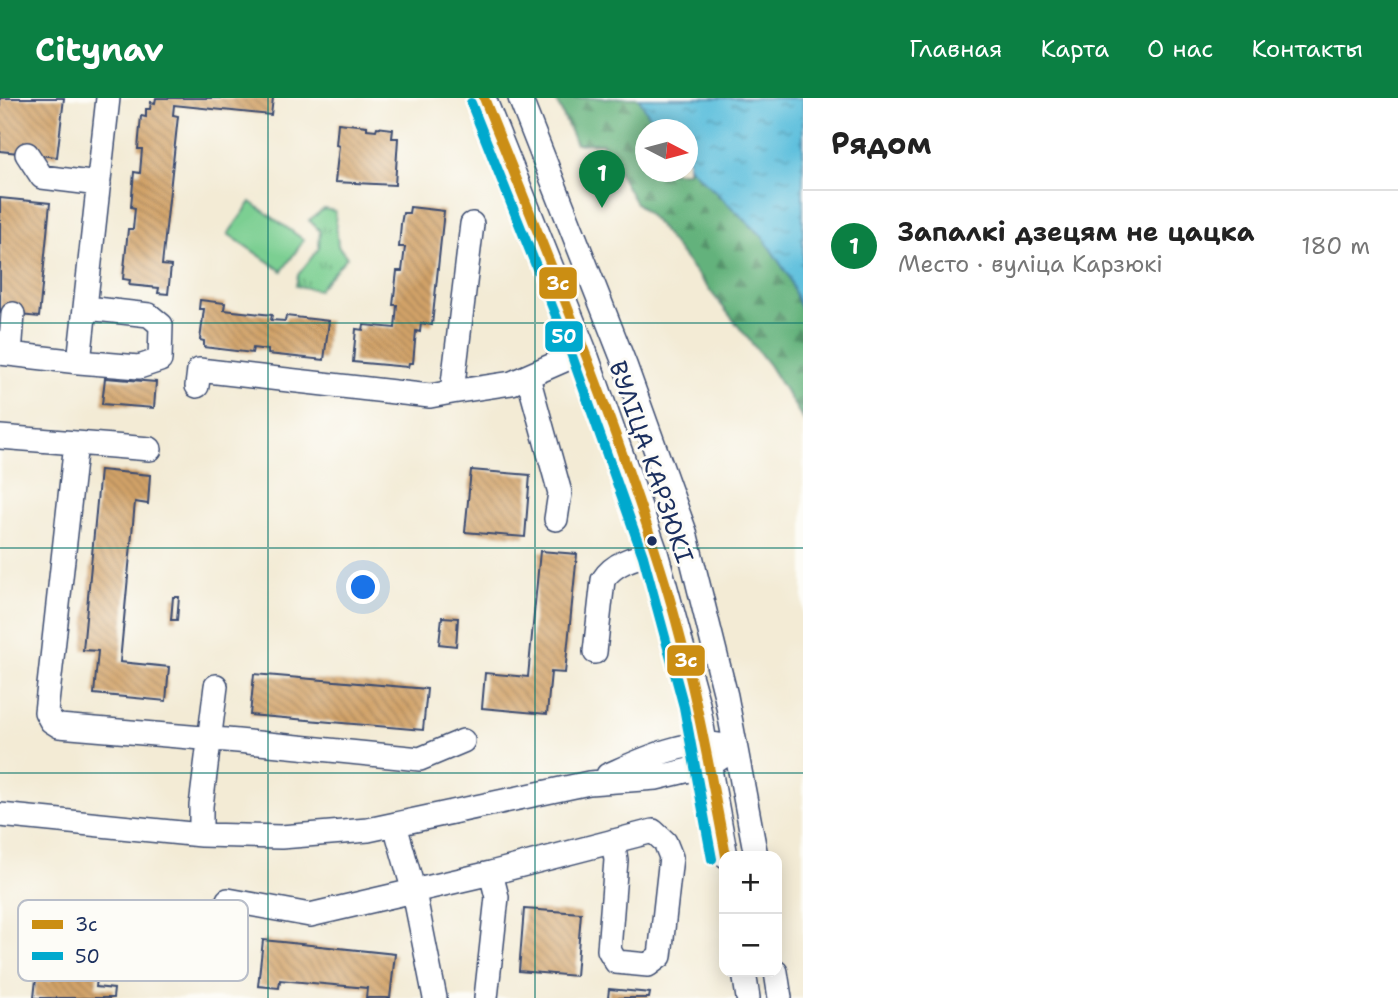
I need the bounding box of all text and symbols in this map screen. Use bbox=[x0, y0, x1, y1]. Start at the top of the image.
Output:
text: Citynav bbox=[35, 27, 164, 72]
text: Главная bbox=[909, 33, 1002, 65]
text: Карта bbox=[1040, 33, 1109, 65]
text: О нас bbox=[1147, 33, 1213, 65]
text: Контакты bbox=[1251, 33, 1363, 65]
north arrow bbox=[635, 119, 698, 182]
text: Рядом bbox=[831, 123, 931, 164]
pin: 1 bbox=[579, 150, 625, 208]
text: Запалкі дзецям не цацка bbox=[898, 214, 1254, 249]
text: 1 bbox=[849, 231, 859, 261]
text: 180 m bbox=[1301, 231, 1370, 261]
text: Место · вуліца Карзюкі bbox=[898, 249, 1163, 279]
line badge: 3с bbox=[538, 266, 578, 300]
text: 3с bbox=[546, 271, 570, 296]
line badge: 50 bbox=[544, 320, 584, 353]
text: 50 bbox=[551, 324, 577, 349]
street label: ВУЛІЦА КАРЗЮКІ bbox=[601, 357, 701, 567]
unlabelled marker bbox=[645, 534, 659, 548]
your location bbox=[346, 570, 380, 604]
line badge: 3с bbox=[666, 644, 706, 677]
text: 3с bbox=[674, 648, 698, 673]
map controls bbox=[719, 851, 782, 977]
button: + bbox=[719, 851, 782, 914]
legend bbox=[18, 900, 248, 981]
text: 3с bbox=[75, 912, 97, 937]
button: − bbox=[719, 914, 782, 977]
text: 50 bbox=[75, 944, 100, 969]

